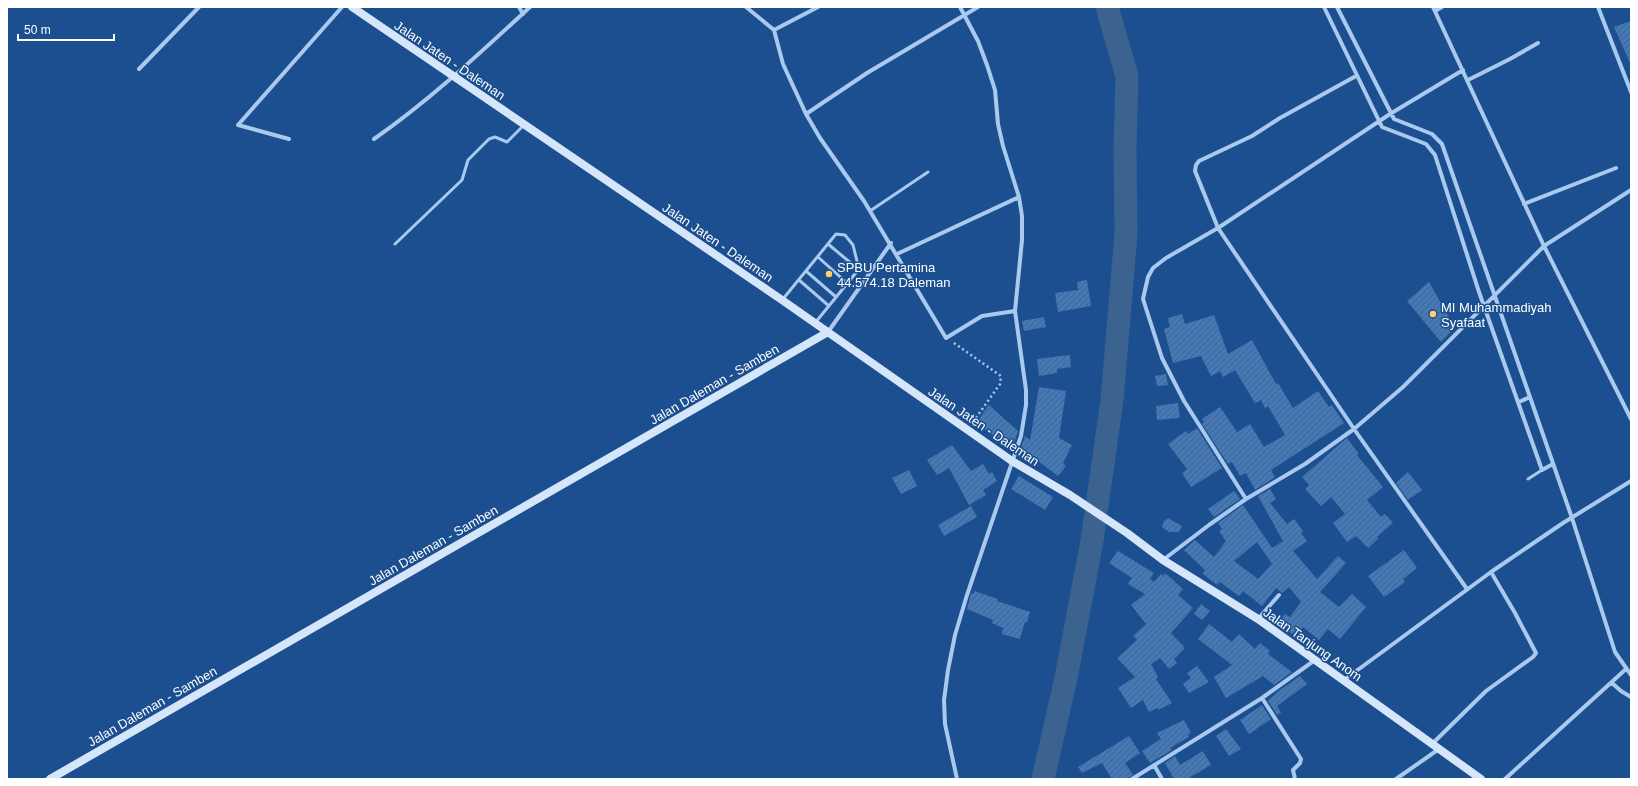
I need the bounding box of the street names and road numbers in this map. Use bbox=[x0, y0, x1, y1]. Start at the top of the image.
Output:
street label: Jalan Jaten - Daleman bbox=[392, 18, 508, 103]
street label: Jalan Jaten - Daleman bbox=[660, 200, 776, 285]
street label: Jalan Daleman - Samben bbox=[647, 341, 782, 428]
street label: Jalan Jaten - Daleman bbox=[926, 384, 1042, 469]
street label: Jalan Daleman - Samben bbox=[366, 502, 501, 589]
street label: Jalan Tanjung Anom bbox=[1261, 605, 1365, 684]
street label: Jalan Daleman - Samben bbox=[85, 663, 220, 750]

